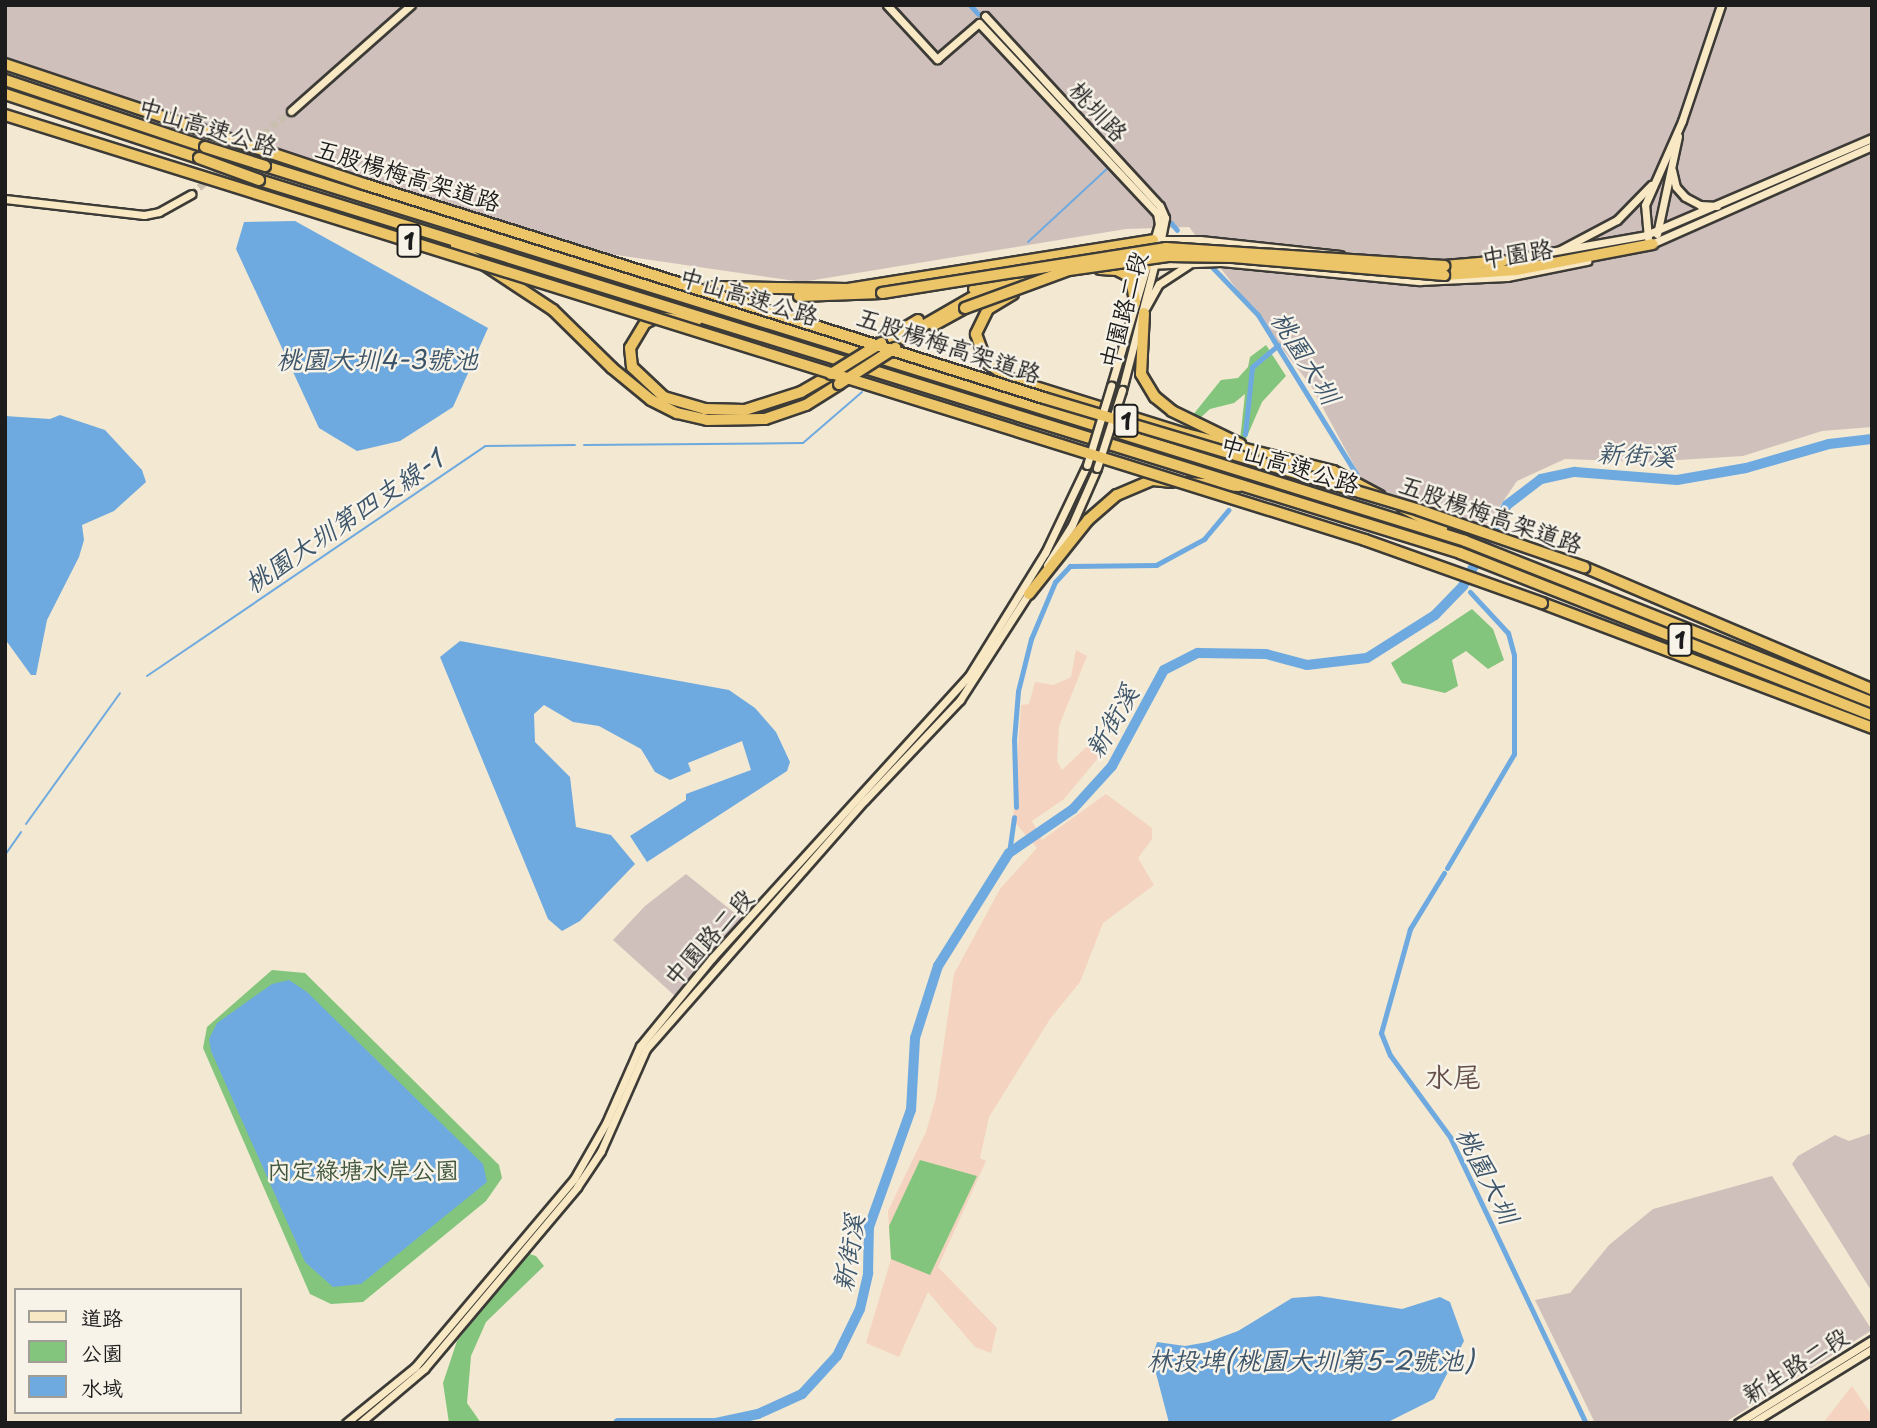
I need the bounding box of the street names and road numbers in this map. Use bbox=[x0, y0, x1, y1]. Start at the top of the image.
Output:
street label: 桃圳路 bbox=[1064, 75, 1134, 147]
street label: 中山高速公路 bbox=[135, 91, 281, 161]
street label: 五股楊梅高架道路 bbox=[312, 133, 504, 217]
road number: 1 bbox=[395, 222, 423, 260]
street label: 中園路 bbox=[1479, 234, 1555, 272]
street label: 中園路二段 bbox=[1094, 248, 1152, 372]
street label: 中山高速公路 bbox=[676, 261, 822, 331]
street label: 五股楊梅高架道路 bbox=[853, 302, 1045, 388]
road number: 1 bbox=[1112, 402, 1140, 440]
street label: 中山高速公路 bbox=[1217, 429, 1363, 499]
street label: 五股楊梅高架道路 bbox=[1396, 469, 1586, 559]
road number: 1 bbox=[1666, 620, 1694, 660]
street label: 中園路二段 bbox=[657, 883, 759, 991]
street label: 新生路二段 bbox=[1736, 1321, 1854, 1409]

